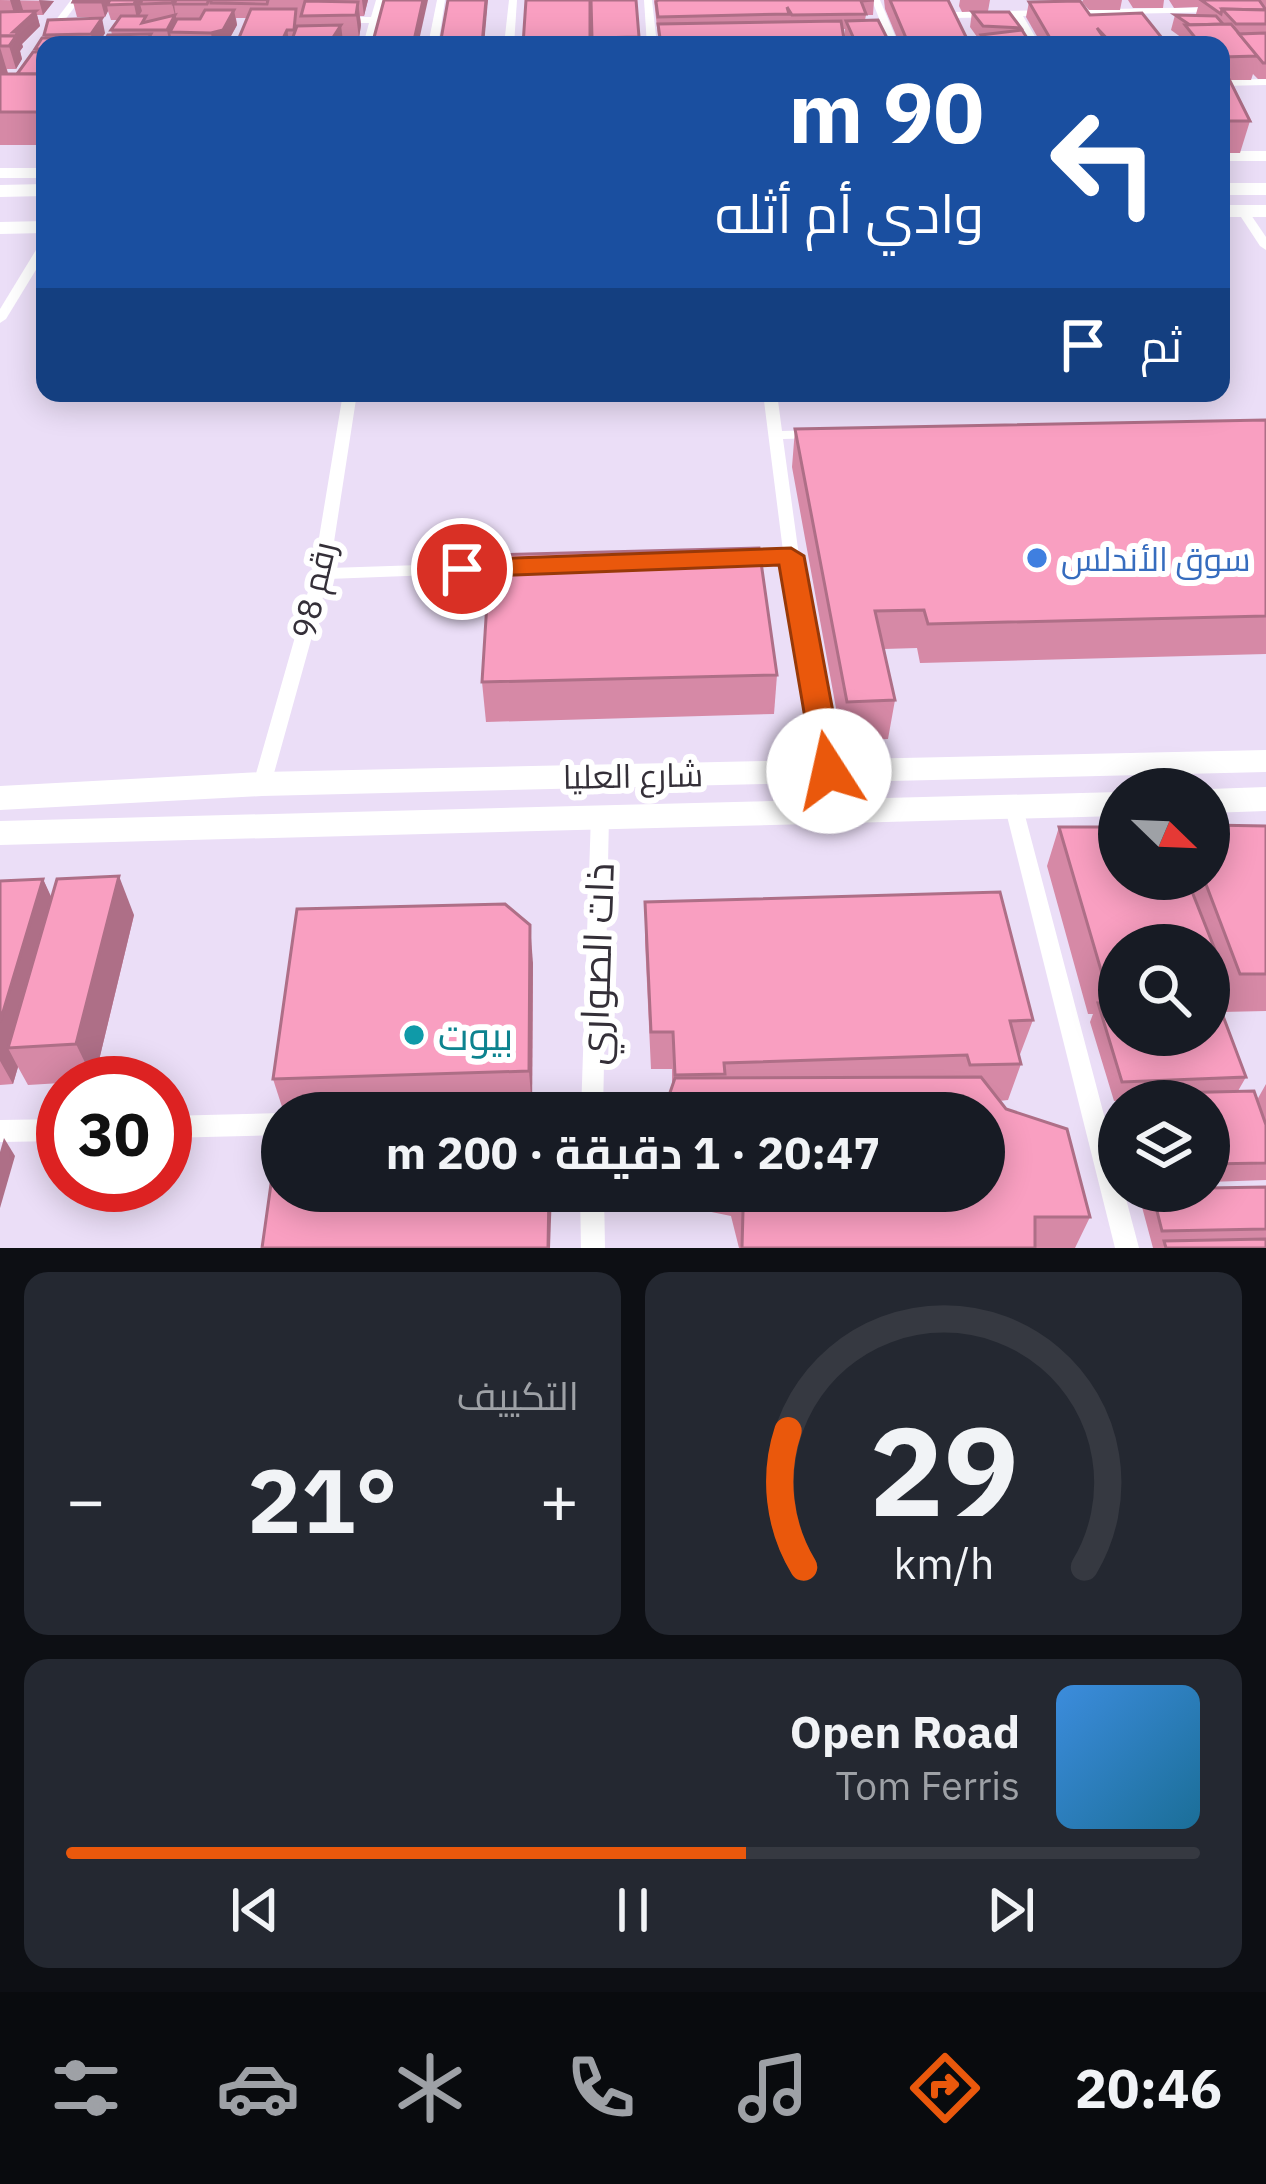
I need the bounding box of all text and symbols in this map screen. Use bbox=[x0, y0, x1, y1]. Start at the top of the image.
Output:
text: 90 m bbox=[788, 57, 984, 166]
icon: left bbox=[1026, 84, 1182, 240]
text: وادي أم أثله bbox=[715, 178, 984, 248]
icon: arrive bbox=[1050, 312, 1116, 378]
text: ثم bbox=[1140, 316, 1182, 374]
pin bbox=[411, 518, 513, 620]
icon: arrive bbox=[429, 536, 495, 602]
street label: رقم 98 bbox=[281, 537, 347, 643]
place label: سوق الأندلس bbox=[1061, 537, 1250, 580]
marker: سوق الأندلس bbox=[1024, 545, 1050, 571]
position arrow bbox=[766, 708, 892, 834]
street label: شارع العليا bbox=[563, 752, 704, 800]
north arrow bbox=[1098, 768, 1230, 900]
map controls bbox=[1098, 768, 1230, 1212]
street label: ذات الصواري bbox=[567, 862, 631, 1066]
button: search bbox=[1098, 924, 1230, 1056]
place label: بيوت bbox=[438, 1010, 513, 1061]
marker: بيوت bbox=[401, 1022, 427, 1048]
speed limit sign: 30 bbox=[36, 1056, 192, 1212]
button: layers bbox=[1098, 1080, 1230, 1212]
text: 20:47 · 1 دقيقة · 200 m bbox=[386, 1123, 880, 1181]
text: التكييف bbox=[457, 1370, 579, 1421]
text: 29 bbox=[869, 1388, 1018, 1550]
text: 21° bbox=[247, 1441, 398, 1558]
text: − bbox=[66, 1456, 106, 1542]
text: + bbox=[539, 1456, 579, 1542]
text: km/h bbox=[893, 1534, 994, 1590]
text: Open Road bbox=[790, 1702, 1020, 1760]
text: Tom Ferris bbox=[836, 1760, 1020, 1811]
icon: previous bbox=[222, 1877, 288, 1943]
icon: pause bbox=[600, 1877, 666, 1943]
icon: next bbox=[978, 1877, 1044, 1943]
icon: filters bbox=[44, 2046, 128, 2130]
icon: car bbox=[216, 2046, 300, 2130]
icon: climate bbox=[388, 2046, 472, 2130]
icon: phone bbox=[559, 2046, 643, 2130]
icon: music bbox=[731, 2046, 815, 2130]
icon: directions bbox=[903, 2046, 987, 2130]
text: 20:46 bbox=[1075, 2053, 1222, 2123]

